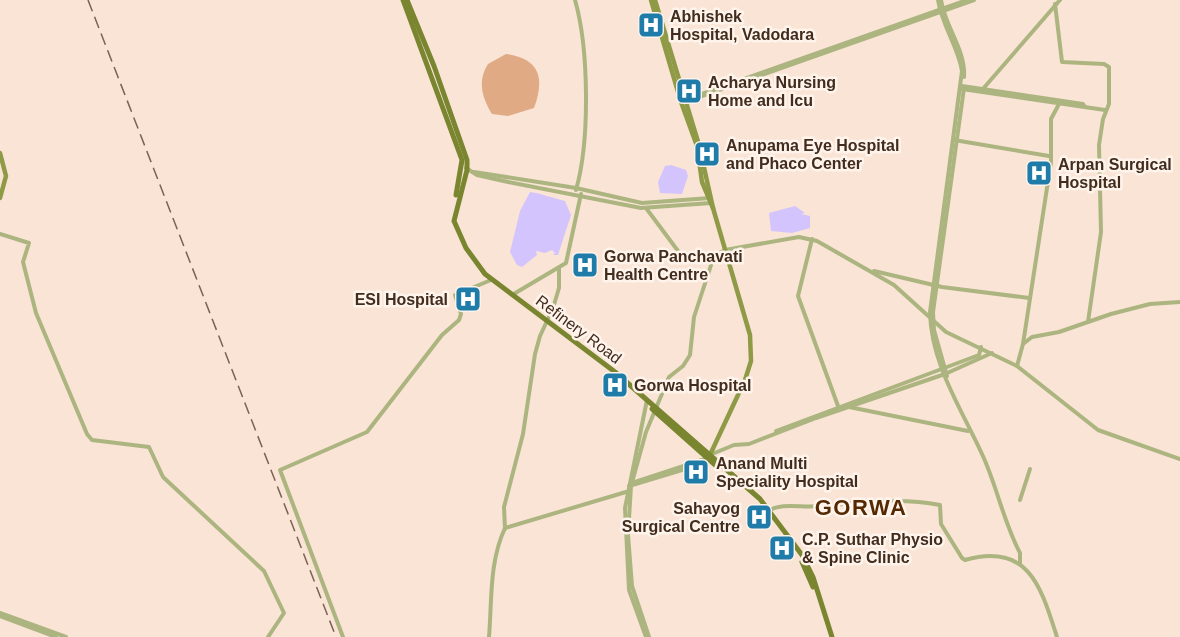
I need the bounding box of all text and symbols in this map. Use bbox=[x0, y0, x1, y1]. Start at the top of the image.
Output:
place label: Abhishek Hospital, Vadodara bbox=[670, 8, 814, 43]
hospital icon: Abhishek Hospital, Vadodara bbox=[636, 10, 666, 40]
place label: Acharya Nursing Home and Icu bbox=[708, 74, 836, 109]
hospital icon: Acharya Nursing Home and Icu bbox=[674, 76, 704, 106]
place label: Anupama Eye Hospital and Phaco Center bbox=[726, 137, 899, 172]
hospital icon: Anupama Eye Hospital and Phaco Center bbox=[692, 139, 722, 169]
place label: Arpan Surgical Hospital bbox=[1058, 156, 1172, 191]
hospital icon: Arpan Surgical Hospital bbox=[1024, 158, 1054, 188]
place label: Gorwa Panchavati Health Centre bbox=[604, 248, 743, 283]
hospital icon: Gorwa Panchavati Health Centre bbox=[570, 250, 600, 280]
hospital icon: ESI Hospital bbox=[453, 284, 483, 314]
place label: ESI Hospital bbox=[355, 291, 448, 308]
street label: Refinery Road bbox=[533, 292, 625, 367]
hospital icon: Gorwa Hospital bbox=[600, 370, 630, 400]
place label: Gorwa Hospital bbox=[634, 377, 751, 394]
place label: Anand Multi Speciality Hospital bbox=[716, 455, 858, 490]
hospital icon: Anand Multi Speciality Hospital bbox=[681, 457, 711, 487]
district label: GORWA bbox=[815, 495, 907, 520]
place label: Sahayog Surgical Centre bbox=[622, 500, 740, 535]
hospital icon: Sahayog Surgical Centre bbox=[744, 502, 774, 532]
place label: C.P. Suthar Physio & Spine Clinic bbox=[802, 531, 943, 566]
hospital icon: C.P. Suthar Physio & Spine Clinic bbox=[767, 533, 797, 563]

